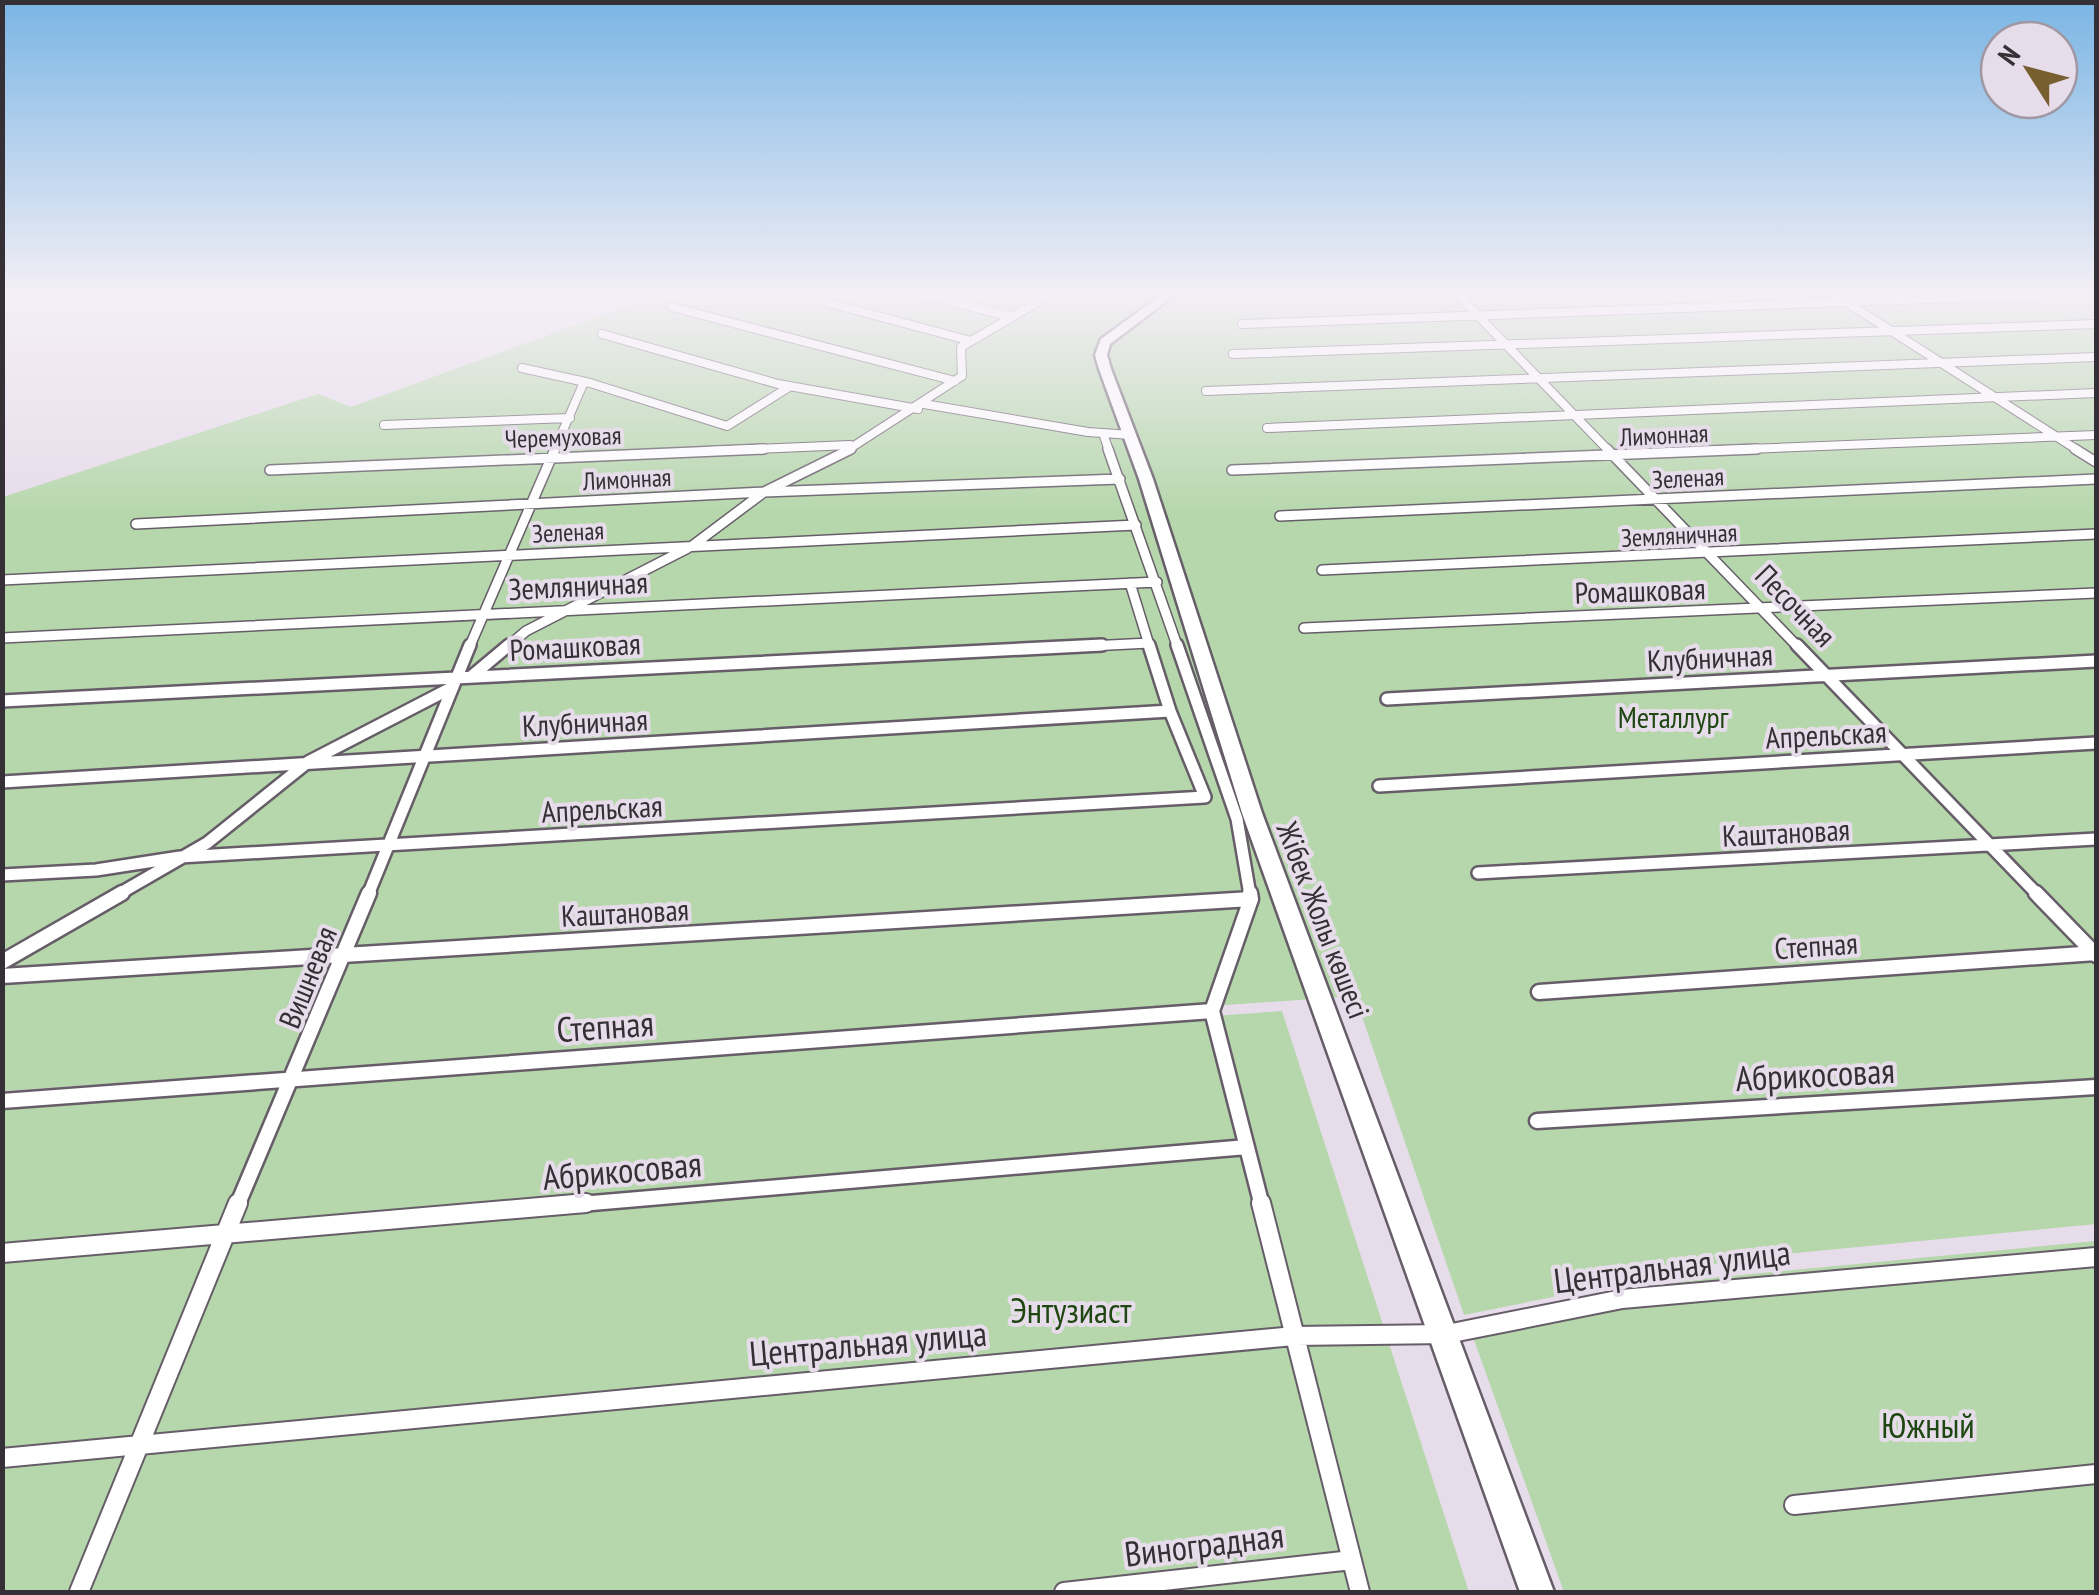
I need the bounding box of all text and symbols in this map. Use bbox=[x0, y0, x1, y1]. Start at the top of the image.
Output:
north arrow bbox=[1979, 20, 2079, 120]
text: N bbox=[1989, 38, 2028, 72]
street label: Лимонная bbox=[1618, 417, 1709, 453]
street label: Черемуховая bbox=[504, 419, 622, 455]
street label: Зеленая bbox=[1651, 460, 1725, 496]
street label: Лимонная bbox=[581, 461, 672, 497]
street label: Зеленая bbox=[531, 514, 605, 550]
street label: Земляничная bbox=[1620, 516, 1738, 554]
street label: Песочная bbox=[1747, 556, 1845, 654]
street label: Земляничная bbox=[507, 562, 649, 608]
street label: Ромашковая bbox=[1574, 568, 1706, 612]
street label: Ромашковая bbox=[508, 623, 642, 669]
street label: Клубничная bbox=[1646, 634, 1774, 680]
park label: Металлург bbox=[1618, 697, 1728, 736]
street label: Клубничная bbox=[521, 699, 649, 745]
street label: Апрельская bbox=[1764, 711, 1888, 757]
street label: Апрельская bbox=[540, 785, 664, 831]
street label: Каштановая bbox=[1721, 809, 1851, 855]
street label: Жібек Жолы көшесі bbox=[1268, 815, 1379, 1024]
street label: Каштановая bbox=[560, 889, 690, 935]
street label: Вишневая bbox=[269, 920, 345, 1034]
street label: Степная bbox=[1773, 923, 1859, 967]
street label: Степная bbox=[555, 1000, 655, 1052]
street label: Абрикосовая bbox=[1734, 1047, 1896, 1101]
street label: Абрикосовая bbox=[541, 1140, 703, 1200]
street label: Центральная улица bbox=[1551, 1229, 1793, 1303]
park label: Энтузиаст bbox=[1011, 1287, 1132, 1333]
street label: Центральная улица bbox=[747, 1310, 989, 1376]
park label: Южный bbox=[1881, 1402, 1975, 1448]
street label: Виноградная bbox=[1122, 1511, 1286, 1577]

